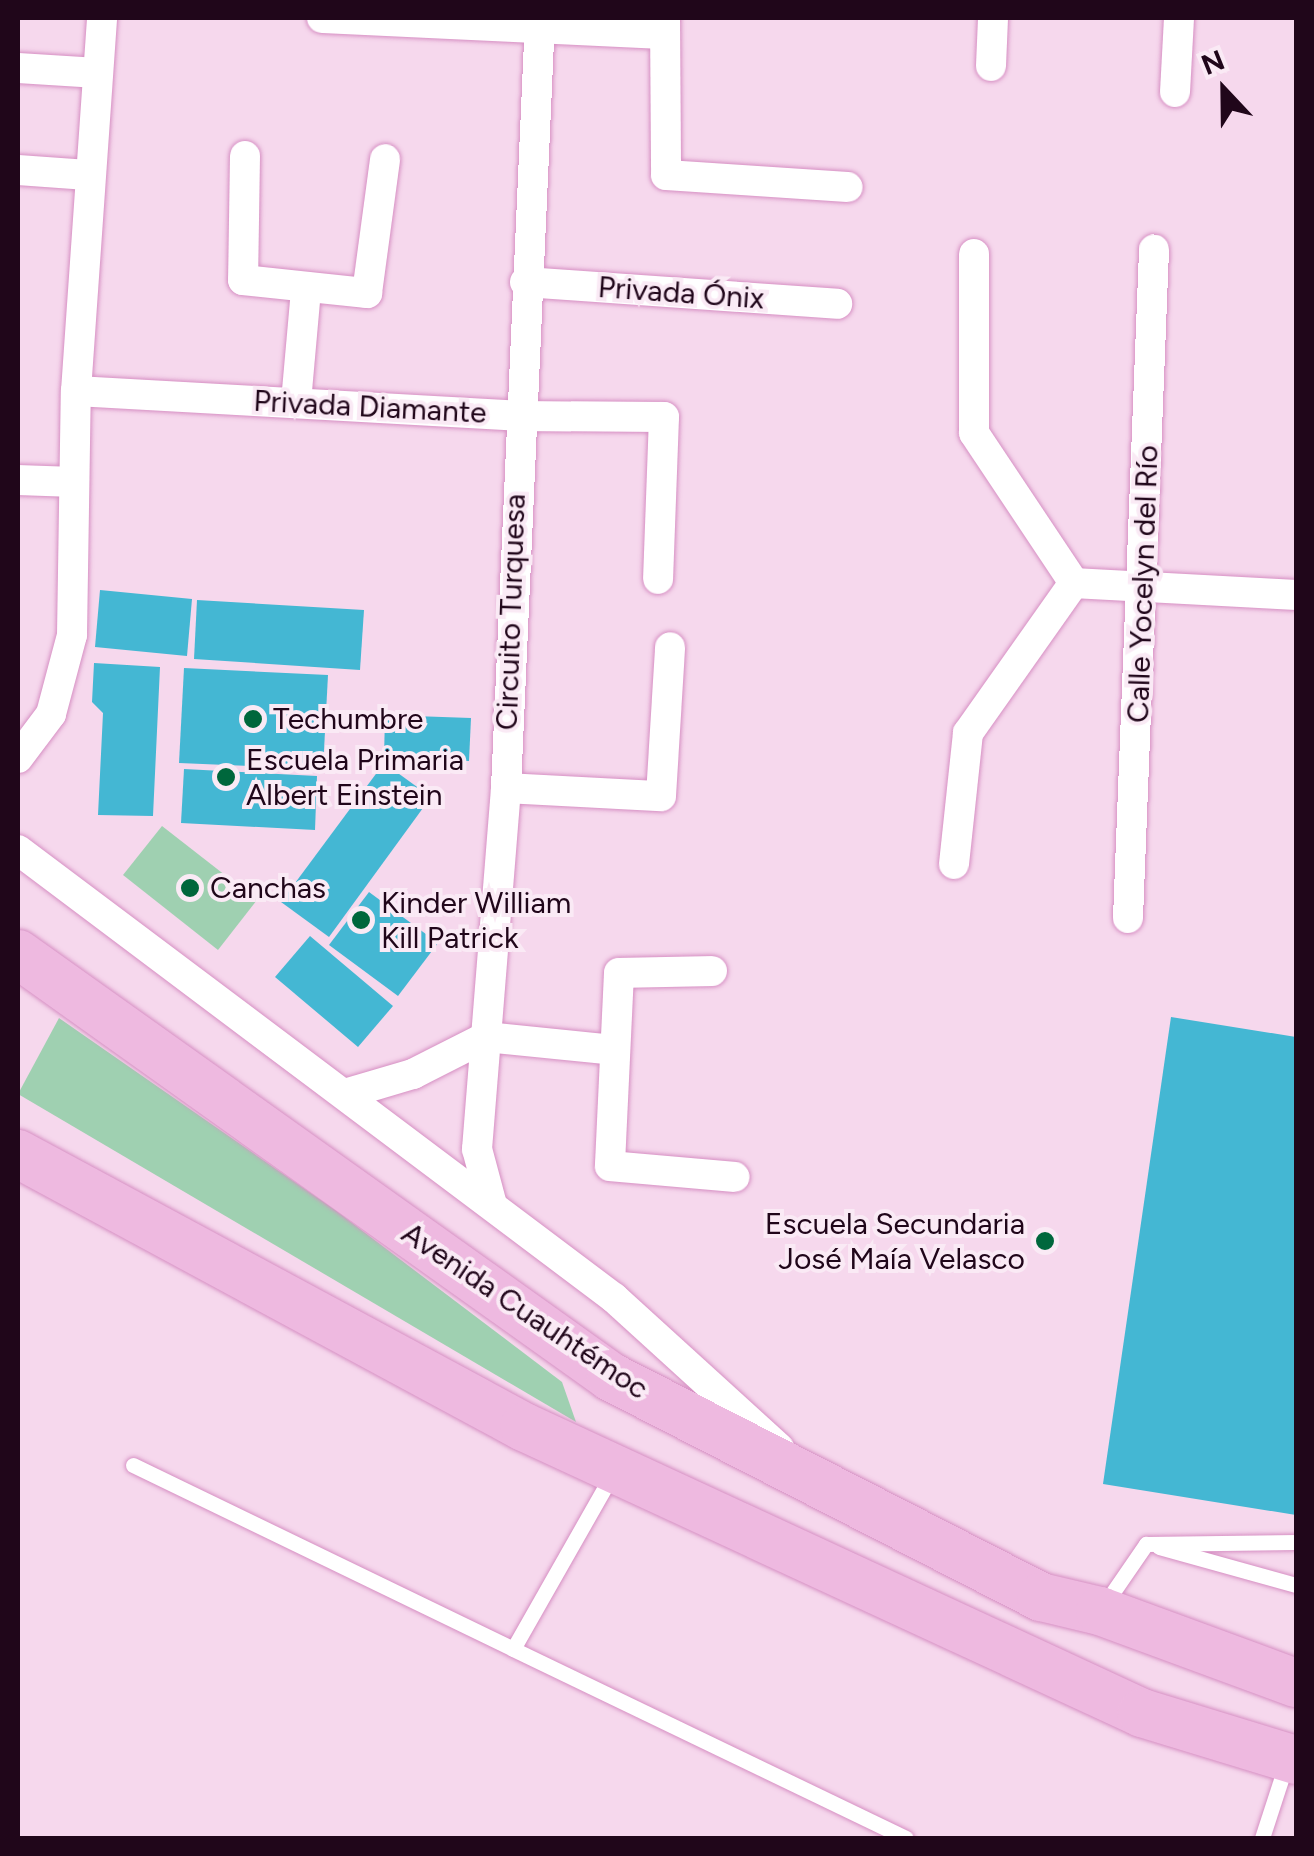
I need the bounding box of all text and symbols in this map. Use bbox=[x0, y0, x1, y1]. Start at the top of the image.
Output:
north arrow bbox=[1174, 40, 1274, 140]
text: N bbox=[1196, 42, 1229, 82]
street label: Privada Ónix bbox=[597, 269, 765, 317]
street label: Privada Diamante bbox=[253, 383, 487, 431]
street label: Calle Yocelyn del Río bbox=[1120, 445, 1166, 723]
street label: Circuito Turquesa bbox=[489, 493, 533, 731]
place label: Techumbre bbox=[273, 701, 423, 737]
marker: Techumbre bbox=[242, 708, 264, 730]
place label: Escuela Primaria Albert Einstein bbox=[246, 742, 464, 812]
marker: Escuela Primaria Albert Einstein bbox=[215, 766, 237, 788]
place label: Canchas bbox=[210, 870, 326, 906]
marker: Canchas bbox=[179, 877, 201, 899]
place label: Kinder William Kill Patrick bbox=[381, 885, 571, 956]
marker: Kinder William Kill Patrick bbox=[350, 909, 372, 931]
place label: Escuela Secundaria José Maía Velasco bbox=[765, 1206, 1025, 1276]
street label: Avenida Cuauhtémoc bbox=[395, 1215, 655, 1407]
marker: Escuela Secundaria José Maía Velasco bbox=[1034, 1230, 1056, 1252]

